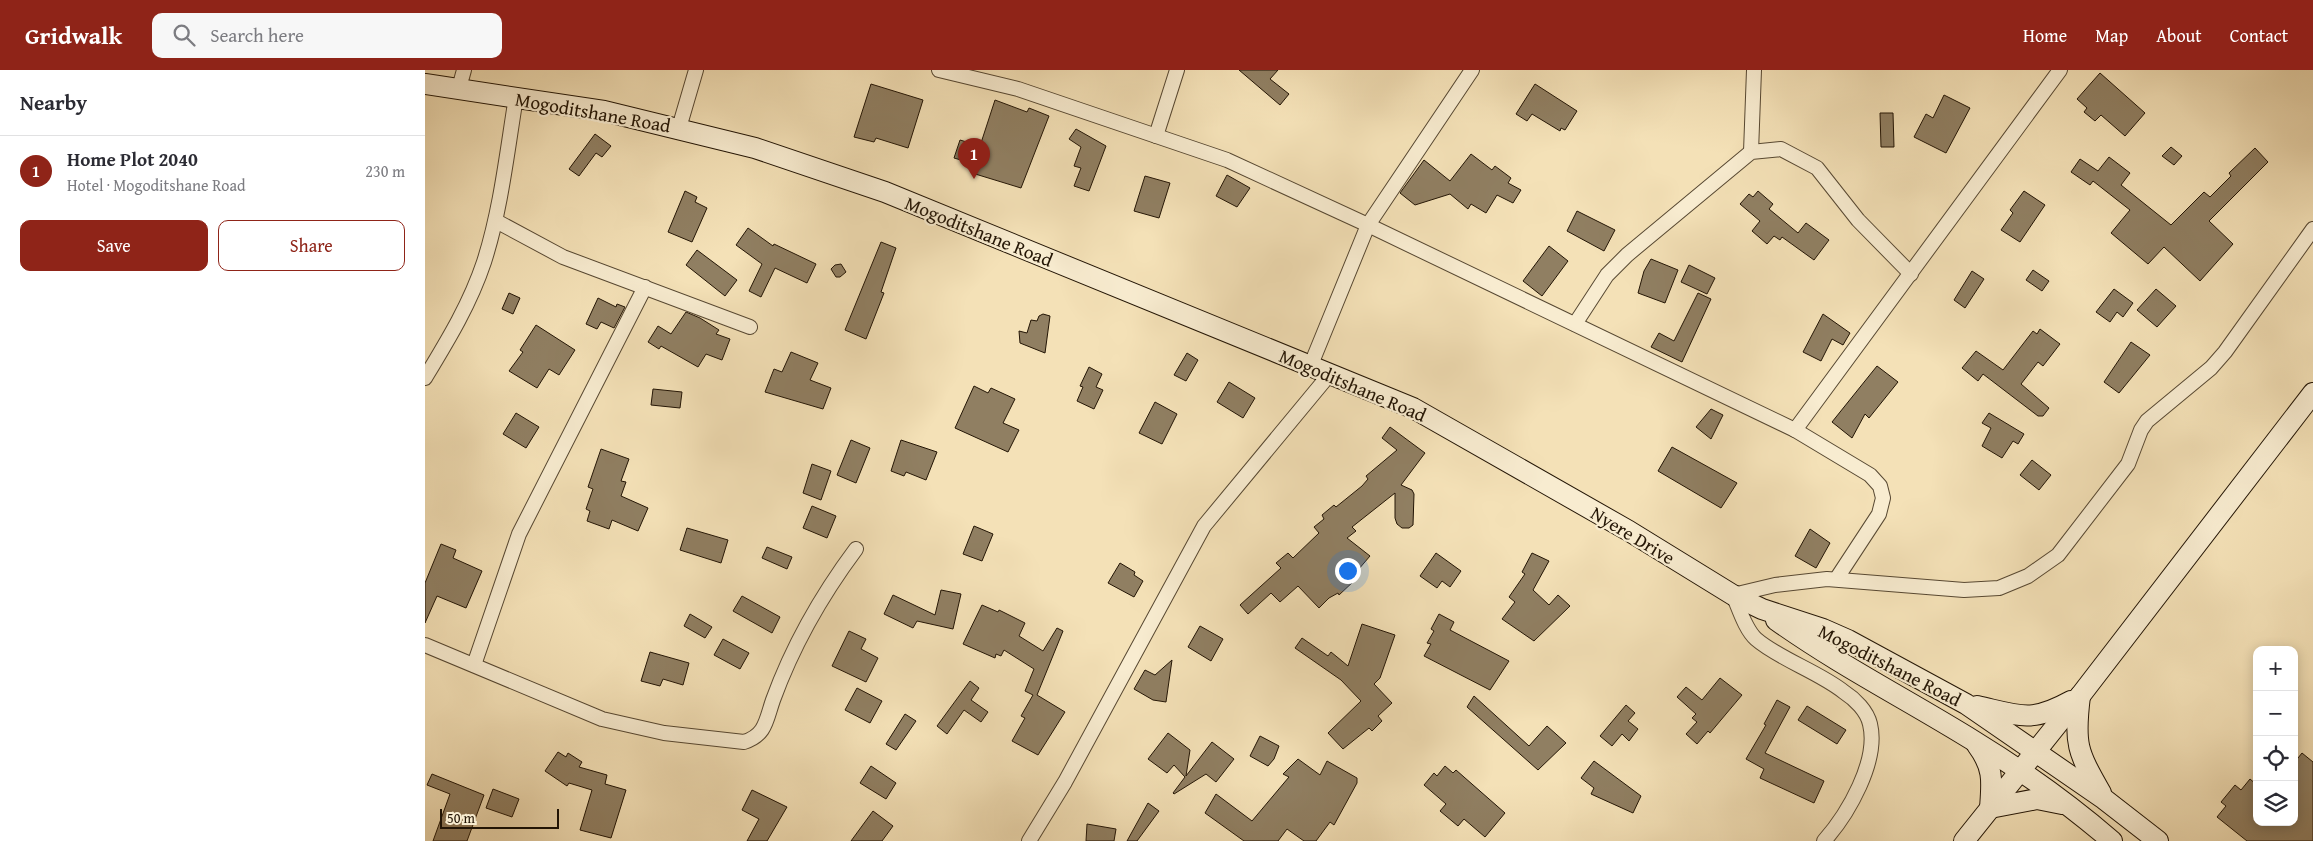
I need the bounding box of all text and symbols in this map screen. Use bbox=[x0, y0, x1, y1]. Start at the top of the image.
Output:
search box bbox=[152, 13, 502, 58]
text: Gridwalk bbox=[25, 18, 122, 53]
icon: search bbox=[170, 21, 198, 49]
text: Search here bbox=[210, 21, 304, 49]
text: Home bbox=[2023, 22, 2067, 49]
text: Map bbox=[2095, 22, 2128, 49]
text: About bbox=[2156, 22, 2202, 49]
text: Contact bbox=[2230, 22, 2288, 49]
street label: Mogoditshane Road bbox=[513, 85, 674, 140]
text: Nearby bbox=[20, 87, 87, 118]
pin: 1 bbox=[958, 138, 990, 179]
text: Home Plot 2040 bbox=[67, 145, 198, 173]
text: 1 bbox=[32, 159, 40, 183]
text: 230 m bbox=[365, 159, 405, 183]
text: Hotel · Mogoditshane Road bbox=[67, 173, 246, 197]
street label: Mogoditshane Road bbox=[901, 189, 1058, 274]
button: Save bbox=[20, 220, 208, 271]
button: Share bbox=[218, 220, 405, 271]
street label: Mogoditshane Road bbox=[1275, 341, 1432, 429]
street label: Nyere Drive bbox=[1586, 499, 1680, 571]
your location bbox=[1335, 558, 1361, 584]
street label: Mogoditshane Road bbox=[1814, 617, 1967, 714]
map controls bbox=[2253, 646, 2298, 826]
button: + bbox=[2253, 646, 2298, 691]
button: − bbox=[2253, 691, 2298, 736]
button: locate bbox=[2253, 736, 2298, 781]
button: layers bbox=[2253, 781, 2298, 826]
scale bar bbox=[440, 806, 559, 829]
text: 50 m bbox=[447, 808, 475, 828]

